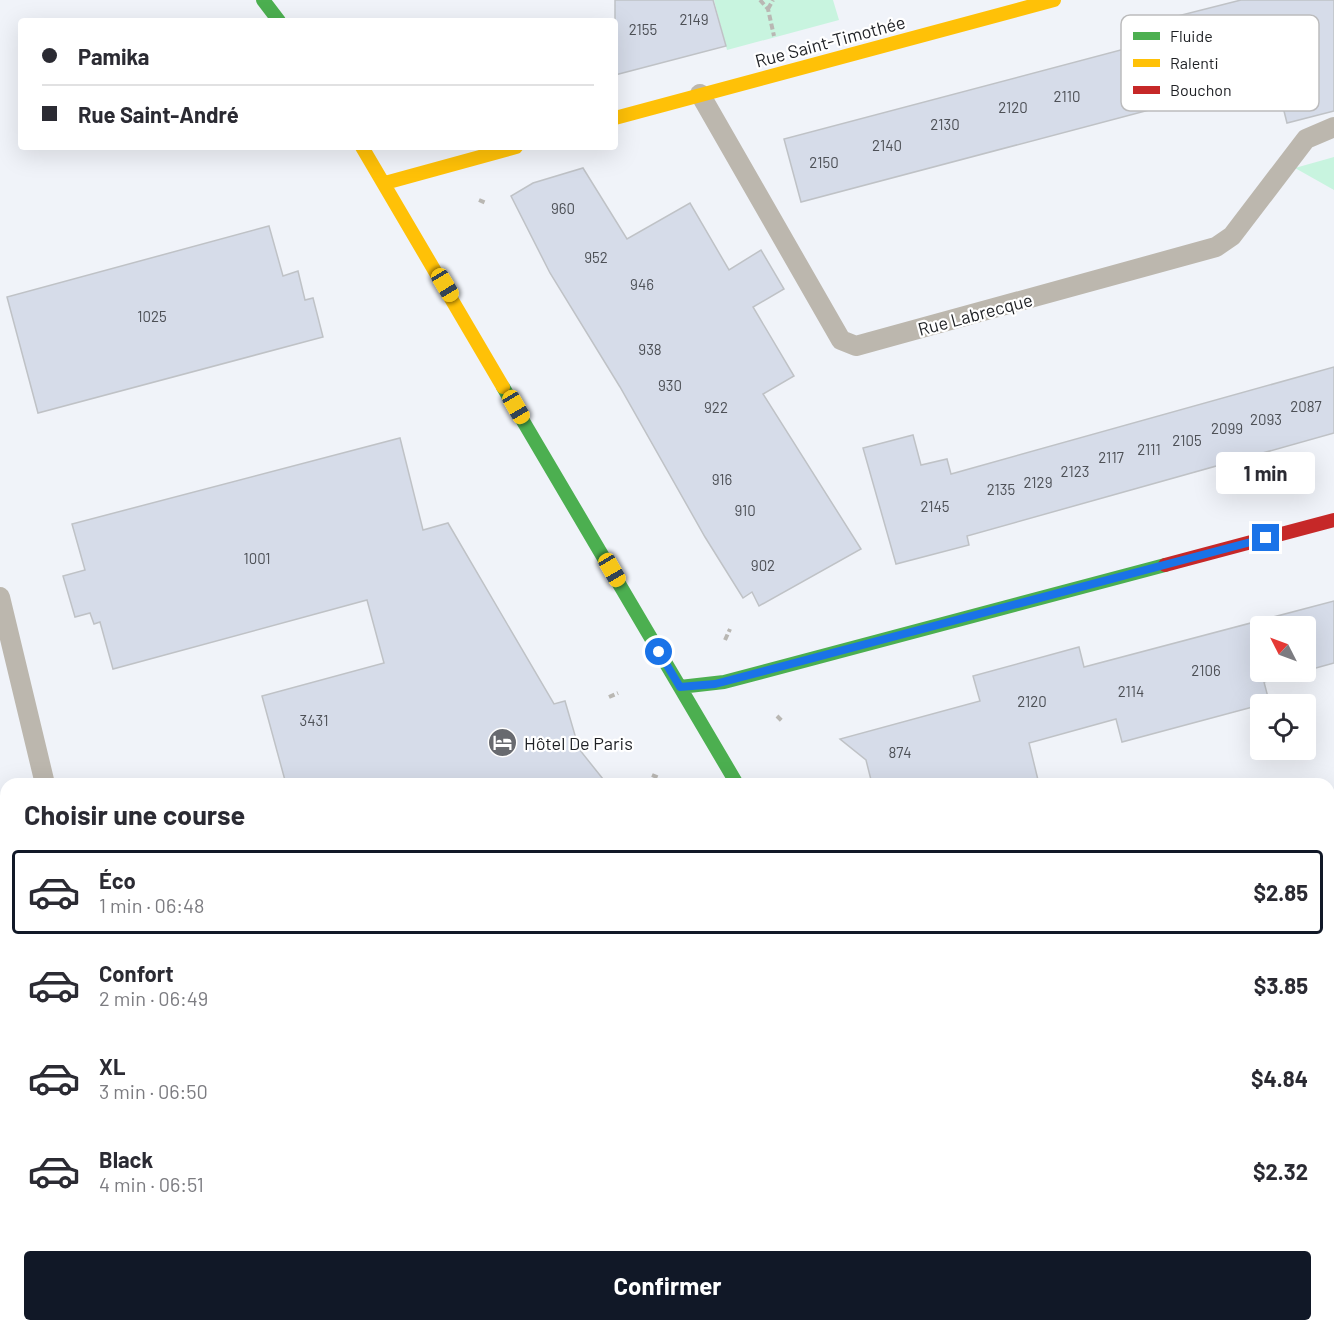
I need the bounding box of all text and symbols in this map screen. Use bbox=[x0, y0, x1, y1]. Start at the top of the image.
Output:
house number: 2149 bbox=[679, 10, 709, 28]
street label: Rue Saint-Timothée bbox=[752, 10, 908, 72]
legend bbox=[1121, 15, 1319, 111]
house number: 2155 bbox=[629, 20, 657, 38]
text: Fluide bbox=[1170, 26, 1213, 45]
text: Pamika bbox=[78, 43, 149, 69]
text: Ralenti bbox=[1170, 53, 1219, 72]
text: Bouchon bbox=[1170, 80, 1232, 99]
house number: 2110 bbox=[1054, 87, 1080, 105]
house number: 2120 bbox=[998, 98, 1028, 116]
text: Rue Saint-André bbox=[78, 101, 239, 127]
house number: 2130 bbox=[930, 115, 960, 133]
house number: 2140 bbox=[872, 136, 902, 154]
house number: 2150 bbox=[809, 153, 839, 171]
house number: 960 bbox=[551, 199, 575, 217]
house number: 952 bbox=[584, 248, 608, 266]
car bbox=[428, 265, 462, 305]
house number: 946 bbox=[630, 275, 654, 293]
street label: Rue Labrecque bbox=[915, 288, 1035, 340]
house number: 1025 bbox=[137, 307, 167, 325]
house number: 938 bbox=[638, 340, 662, 358]
house number: 930 bbox=[658, 376, 682, 394]
car bbox=[499, 387, 533, 427]
house number: 2087 bbox=[1290, 397, 1322, 415]
house number: 922 bbox=[704, 398, 728, 416]
house number: 2093 bbox=[1250, 410, 1282, 428]
house number: 2099 bbox=[1211, 419, 1243, 437]
house number: 2105 bbox=[1172, 431, 1202, 449]
house number: 2111 bbox=[1137, 440, 1161, 458]
house number: 2117 bbox=[1098, 448, 1124, 466]
callout: 1 min bbox=[1216, 451, 1316, 493]
text: 1 min bbox=[1244, 461, 1287, 485]
house number: 2123 bbox=[1061, 462, 1089, 480]
house number: 916 bbox=[712, 470, 732, 488]
house number: 2129 bbox=[1024, 473, 1052, 491]
house number: 2135 bbox=[987, 480, 1015, 498]
house number: 2145 bbox=[920, 497, 950, 515]
house number: 910 bbox=[734, 501, 756, 519]
route end bbox=[1252, 524, 1279, 551]
house number: 1001 bbox=[243, 549, 271, 567]
car bbox=[595, 550, 629, 590]
house number: 902 bbox=[751, 556, 775, 574]
north arrow bbox=[1250, 616, 1316, 682]
map controls bbox=[1250, 616, 1316, 760]
route start bbox=[645, 638, 672, 665]
house number: 2106 bbox=[1191, 661, 1221, 679]
house number: 2114 bbox=[1118, 682, 1144, 700]
house number: 2120 bbox=[1017, 692, 1047, 710]
button: locate bbox=[1250, 694, 1316, 760]
house number: 3431 bbox=[300, 711, 328, 729]
hotel icon: Hôtel De Paris bbox=[487, 727, 519, 759]
place label: Hôtel De Paris bbox=[524, 732, 633, 754]
house number: 874 bbox=[888, 743, 912, 761]
text: Choisir une course bbox=[24, 798, 245, 830]
icon: car bbox=[27, 865, 81, 919]
text: Éco bbox=[99, 867, 136, 893]
text: $2.85 bbox=[1253, 879, 1308, 905]
text: 1 min · 06:48 bbox=[99, 893, 204, 917]
icon: car bbox=[27, 958, 81, 1012]
text: Confort bbox=[99, 960, 174, 986]
text: $3.85 bbox=[1254, 972, 1308, 998]
text: 2 min · 06:49 bbox=[99, 986, 208, 1010]
icon: car bbox=[27, 1051, 81, 1105]
text: XL bbox=[99, 1053, 125, 1079]
text: $4.84 bbox=[1251, 1065, 1308, 1091]
text: 3 min · 06:50 bbox=[99, 1079, 208, 1103]
icon: car bbox=[27, 1144, 81, 1198]
text: Black bbox=[99, 1146, 153, 1172]
text: $2.32 bbox=[1253, 1158, 1308, 1184]
text: 4 min · 06:51 bbox=[99, 1172, 204, 1196]
button: Confirmer bbox=[24, 1251, 1311, 1320]

